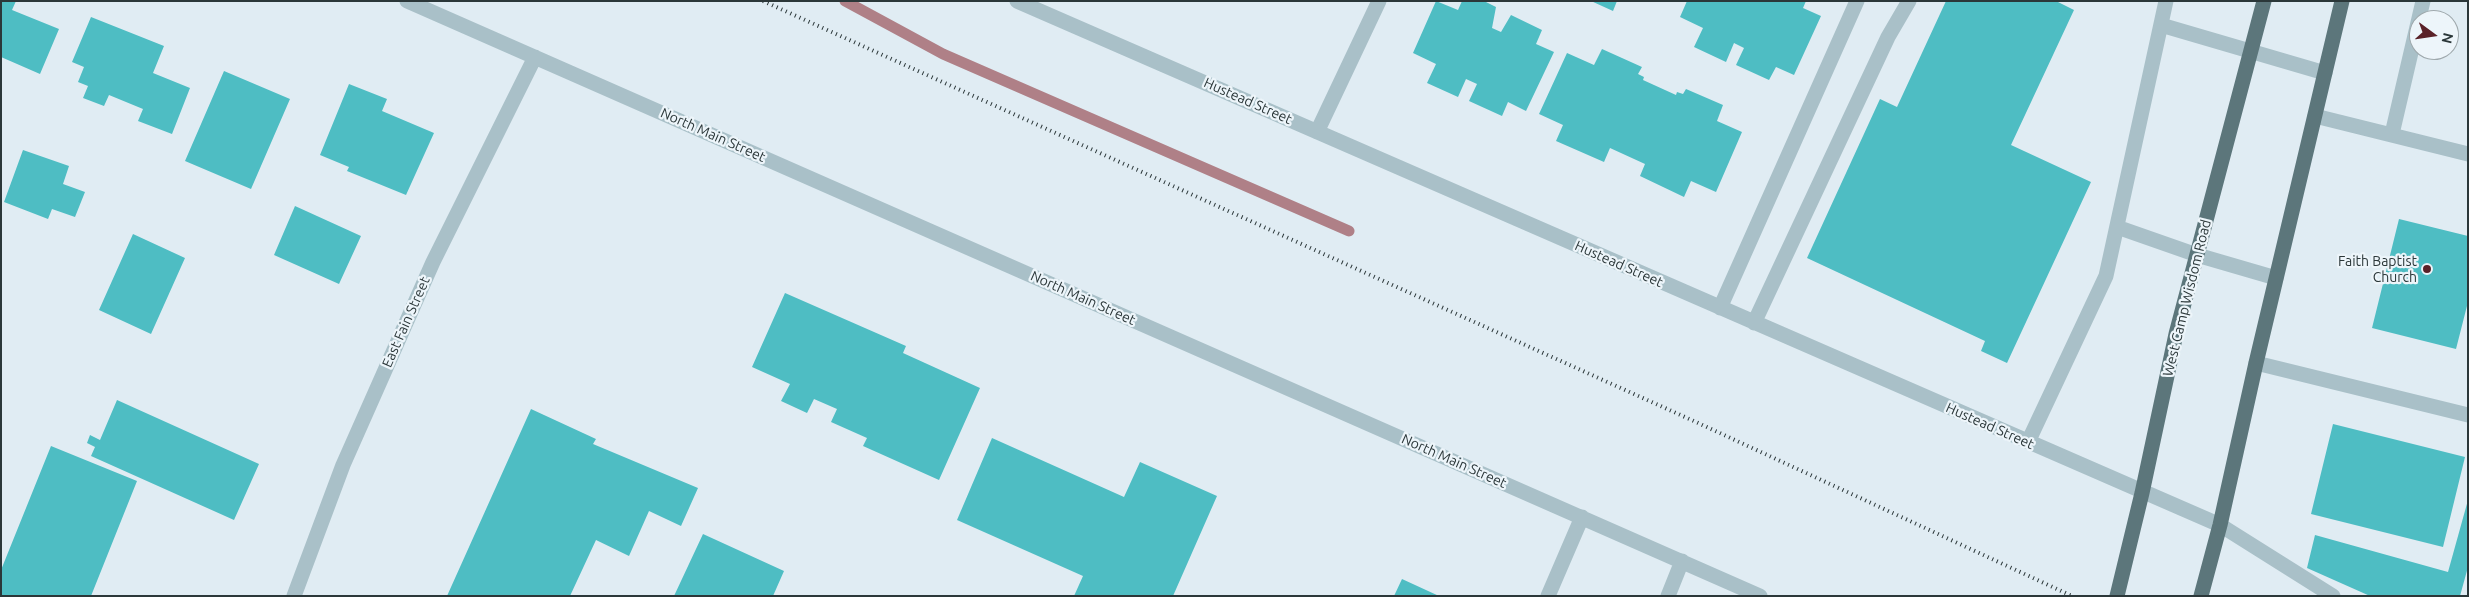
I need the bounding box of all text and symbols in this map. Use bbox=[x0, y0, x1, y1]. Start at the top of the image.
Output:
north arrow bbox=[2409, 10, 2459, 60]
text: N bbox=[2439, 31, 2457, 45]
street label: Hustead Street bbox=[1201, 74, 1295, 128]
street label: North Main Street bbox=[658, 104, 768, 166]
street label: West Camp Wisdom Road bbox=[2159, 218, 2215, 378]
street label: Hustead Street bbox=[1572, 237, 1666, 291]
place label: Faith Baptist Church bbox=[2338, 253, 2417, 286]
marker: Faith Baptist Church bbox=[2421, 263, 2433, 275]
street label: North Main Street bbox=[1028, 267, 1138, 329]
street label: East Fain Street bbox=[378, 274, 434, 370]
street label: Hustead Street bbox=[1943, 399, 2037, 453]
street label: North Main Street bbox=[1399, 430, 1509, 492]

